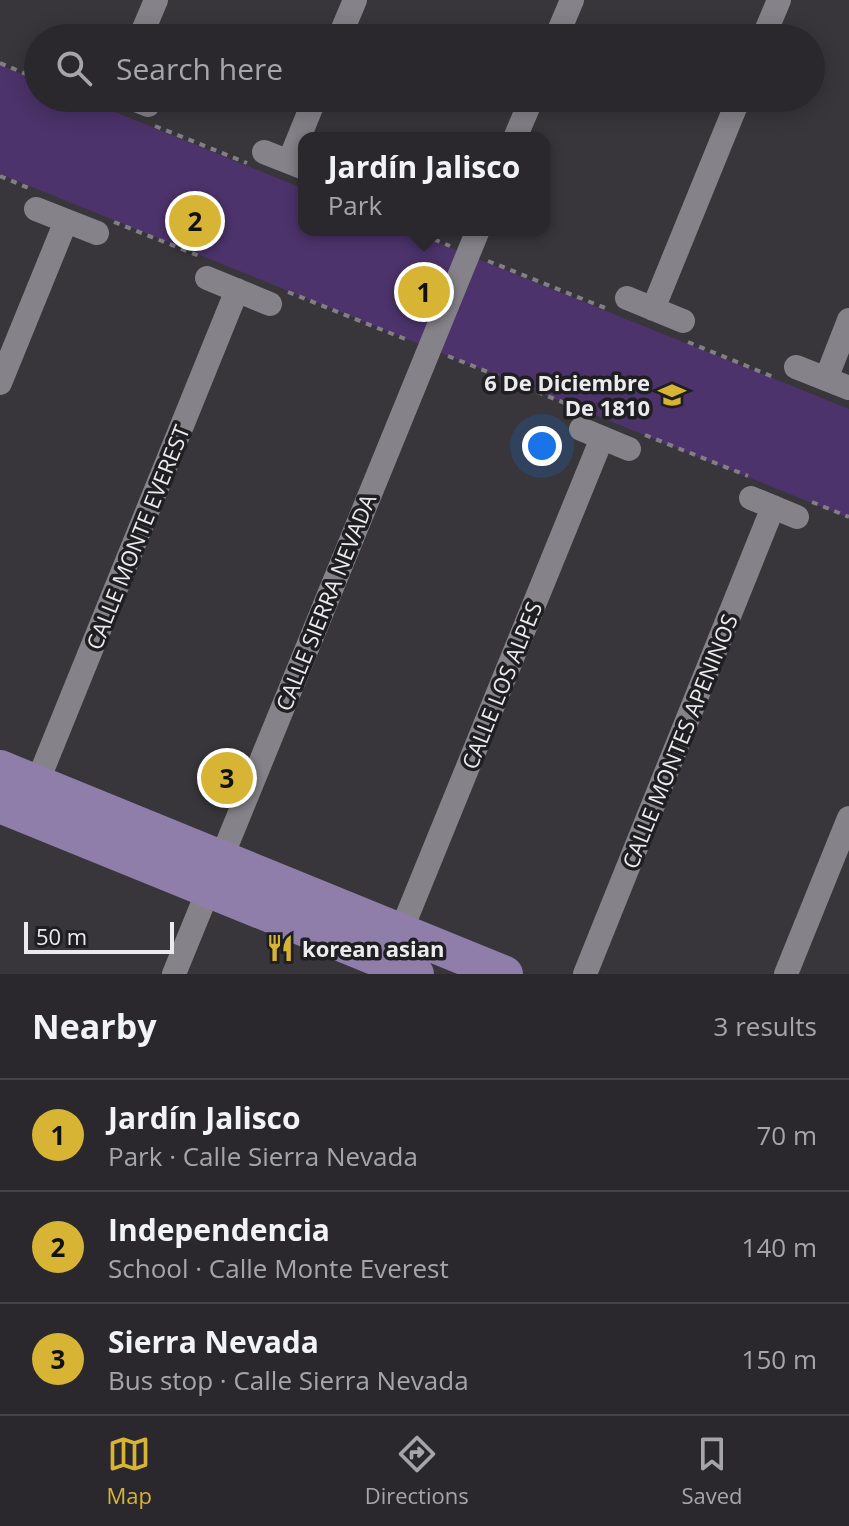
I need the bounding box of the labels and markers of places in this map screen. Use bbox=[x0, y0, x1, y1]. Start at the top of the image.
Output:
pin: 2 bbox=[169, 191, 221, 251]
pin: 1 bbox=[398, 262, 450, 322]
place label: 6 De Diciembre De 1810 bbox=[484, 367, 650, 422]
school or university icon: 6 De Diciembre De 1810 bbox=[657, 380, 687, 410]
pin: 3 bbox=[201, 748, 253, 808]
restaurant icon: korean asian bbox=[265, 933, 295, 963]
place label: korean asian bbox=[302, 933, 444, 963]

